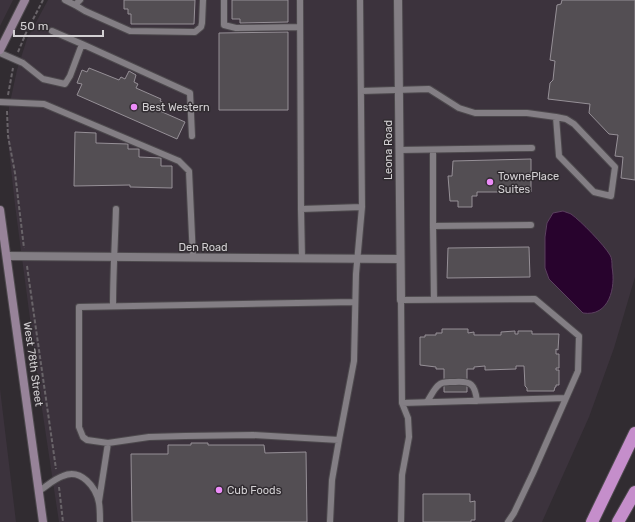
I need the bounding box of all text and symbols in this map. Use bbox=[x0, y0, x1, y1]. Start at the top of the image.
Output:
scale bar bbox=[14, 12, 103, 38]
text: 50 m bbox=[20, 19, 48, 33]
place label: Best Western bbox=[142, 101, 210, 114]
marker: Best Western bbox=[129, 102, 139, 112]
street label: Leona Road bbox=[382, 120, 395, 180]
place label: TownePlace Suites bbox=[498, 170, 559, 196]
marker: TownePlace Suites bbox=[485, 177, 495, 187]
street label: Den Road bbox=[178, 241, 228, 254]
street label: West 78th Street bbox=[21, 321, 45, 408]
place label: Cub Foods bbox=[227, 484, 282, 497]
marker: Cub Foods bbox=[214, 485, 224, 495]

